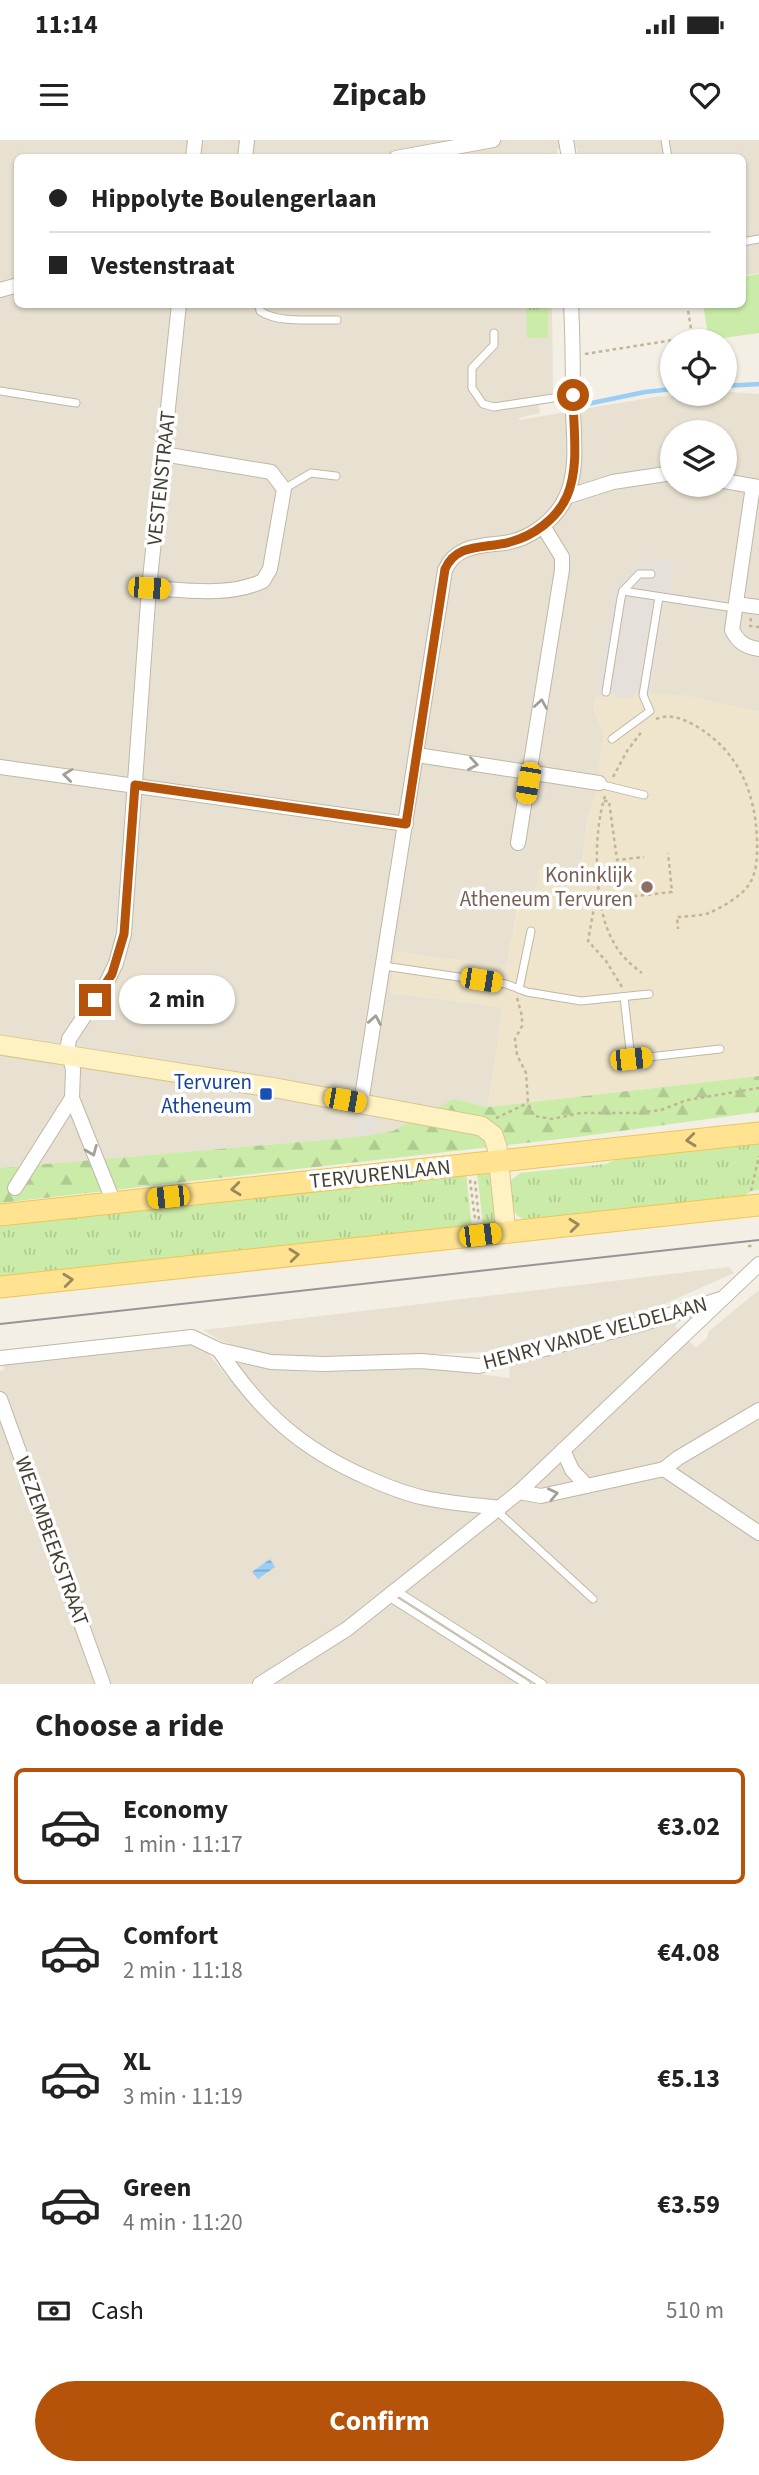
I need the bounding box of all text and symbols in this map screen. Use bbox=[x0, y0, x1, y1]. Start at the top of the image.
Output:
text: 11:14 bbox=[35, 6, 98, 43]
text: Zipcab bbox=[332, 72, 427, 118]
icon: menu bbox=[35, 76, 73, 114]
icon: heart bbox=[686, 76, 724, 114]
text: Hippolyte Boulengerlaan bbox=[91, 180, 377, 217]
text: Vestenstraat bbox=[91, 247, 235, 284]
map controls bbox=[660, 329, 737, 497]
button: locate bbox=[660, 329, 737, 406]
route start bbox=[557, 379, 589, 411]
street label: VESTENSTRAAT bbox=[139, 409, 183, 547]
button: layers bbox=[660, 420, 737, 497]
car bbox=[128, 576, 171, 600]
one-way arrow bbox=[533, 699, 548, 710]
one-way arrow bbox=[467, 756, 479, 771]
car bbox=[515, 760, 542, 806]
one-way arrow bbox=[62, 768, 73, 783]
place label: Koninklijk Atheneum Tervuren bbox=[460, 860, 634, 914]
marker: Koninklijk Atheneum Tervuren bbox=[639, 879, 655, 895]
car bbox=[459, 966, 504, 994]
callout: 2 min bbox=[119, 976, 235, 1024]
text: 2 min bbox=[149, 983, 205, 1016]
route end bbox=[79, 984, 111, 1016]
one-way arrow bbox=[367, 1014, 382, 1025]
car bbox=[610, 1046, 653, 1072]
place label: Tervuren Atheneum bbox=[161, 1067, 252, 1121]
marker: Tervuren Atheneum bbox=[258, 1086, 274, 1102]
car bbox=[323, 1086, 368, 1114]
one-way arrow bbox=[685, 1132, 697, 1147]
one-way arrow bbox=[84, 1144, 98, 1156]
street label: TERVURENLAAN bbox=[308, 1152, 452, 1196]
one-way arrow bbox=[230, 1182, 241, 1197]
car bbox=[147, 1184, 190, 1210]
one-way arrow bbox=[569, 1217, 580, 1232]
car bbox=[458, 1222, 503, 1248]
one-way arrow bbox=[289, 1248, 300, 1263]
one-way arrow bbox=[63, 1273, 74, 1288]
street label: HENRY VANDE VELDELAAN bbox=[480, 1289, 710, 1377]
street label: WEZEMBEEKSTRAAT bbox=[7, 1452, 97, 1630]
one-way arrow bbox=[547, 1487, 559, 1502]
text: Choose a ride bbox=[35, 1703, 224, 1749]
text: Economy bbox=[123, 1791, 228, 1828]
icon: car bbox=[39, 1795, 102, 1858]
text: €3.02 bbox=[657, 1808, 720, 1845]
text: 1 min · 11:17 bbox=[123, 1828, 243, 1861]
text: Comfort bbox=[123, 1917, 218, 1954]
icon: car bbox=[39, 1921, 102, 1984]
text: €4.08 bbox=[657, 1934, 720, 1971]
text: 2 min · 11:18 bbox=[123, 1954, 243, 1987]
text: XL bbox=[123, 2043, 151, 2080]
icon: car bbox=[39, 2047, 102, 2110]
text: €5.13 bbox=[657, 2060, 720, 2097]
text: 3 min · 11:19 bbox=[123, 2080, 243, 2113]
text: Green bbox=[123, 2169, 191, 2206]
icon: car bbox=[39, 2173, 102, 2236]
text: €3.59 bbox=[657, 2186, 720, 2223]
text: 4 min · 11:20 bbox=[123, 2206, 243, 2239]
icon: cash bbox=[35, 2292, 73, 2330]
text: Cash bbox=[91, 2292, 144, 2329]
text: 510 m bbox=[666, 2294, 724, 2327]
button: Confirm bbox=[35, 2381, 724, 2461]

